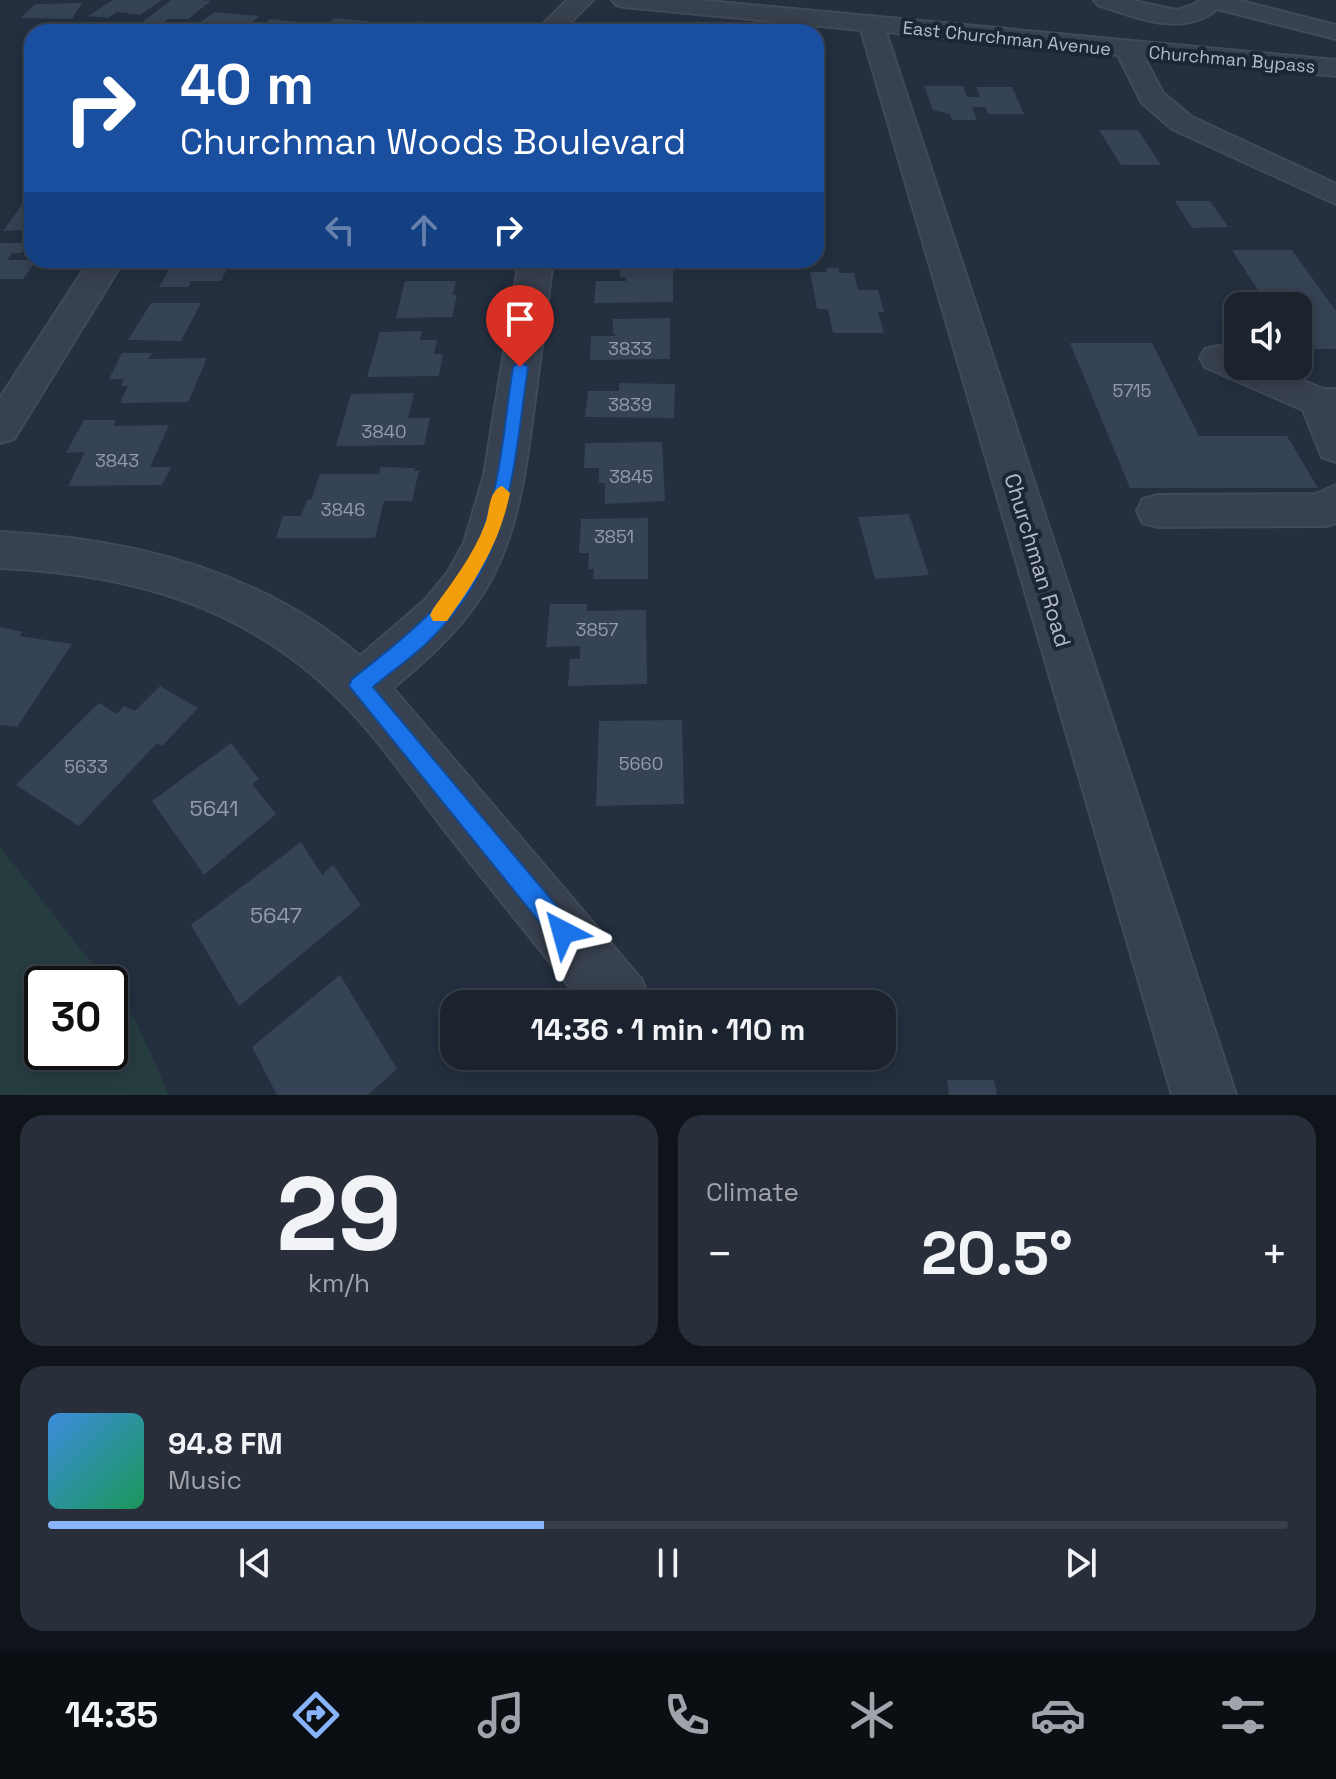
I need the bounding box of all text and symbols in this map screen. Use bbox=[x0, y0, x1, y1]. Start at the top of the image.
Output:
street label: East Churchman Avenue bbox=[902, 16, 1112, 60]
street label: Churchman Bypass bbox=[1148, 40, 1316, 78]
text: 40 m bbox=[180, 49, 314, 120]
icon: right bbox=[48, 56, 152, 160]
text: Churchman Woods Boulevard bbox=[180, 119, 686, 165]
icon: left bbox=[318, 208, 362, 252]
icon: ahead bbox=[402, 208, 446, 252]
icon: right bbox=[486, 208, 530, 252]
pin bbox=[486, 285, 554, 367]
map controls bbox=[1224, 292, 1312, 380]
button: sound bbox=[1224, 292, 1312, 380]
icon: arrive bbox=[498, 297, 542, 341]
house number: 3833 bbox=[608, 337, 652, 360]
house number: 5715 bbox=[1113, 379, 1151, 402]
house number: 3839 bbox=[608, 393, 652, 416]
house number: 3840 bbox=[362, 420, 406, 443]
house number: 3843 bbox=[95, 449, 139, 472]
house number: 3845 bbox=[609, 465, 653, 488]
street label: Churchman Road bbox=[998, 470, 1078, 650]
house number: 3846 bbox=[321, 498, 365, 521]
house number: 3851 bbox=[594, 525, 634, 548]
house number: 3857 bbox=[576, 618, 618, 641]
house number: 5660 bbox=[619, 752, 663, 775]
house number: 5633 bbox=[64, 755, 108, 778]
house number: 5641 bbox=[189, 794, 239, 822]
position arrow bbox=[521, 890, 605, 974]
house number: 5647 bbox=[250, 901, 302, 929]
speed limit sign: 30 bbox=[24, 966, 128, 1070]
text: 14:36 · 1 min · 110 m bbox=[531, 1010, 805, 1049]
text: 29 bbox=[276, 1148, 402, 1280]
text: Climate bbox=[706, 1175, 799, 1209]
text: 20.5° bbox=[921, 1215, 1073, 1292]
text: − bbox=[706, 1226, 733, 1282]
text: + bbox=[1261, 1226, 1288, 1282]
text: km/h bbox=[308, 1266, 370, 1300]
text: 94.8 FM bbox=[168, 1424, 283, 1463]
text: Music bbox=[168, 1463, 242, 1497]
icon: previous bbox=[233, 1541, 277, 1585]
icon: pause bbox=[646, 1541, 690, 1585]
icon: next bbox=[1059, 1541, 1103, 1585]
icon: directions bbox=[288, 1687, 344, 1743]
icon: music bbox=[473, 1687, 529, 1743]
icon: phone bbox=[659, 1687, 715, 1743]
icon: climate bbox=[844, 1687, 900, 1743]
icon: car bbox=[1030, 1687, 1086, 1743]
icon: filters bbox=[1215, 1687, 1271, 1743]
text: 14:35 bbox=[65, 1692, 158, 1738]

